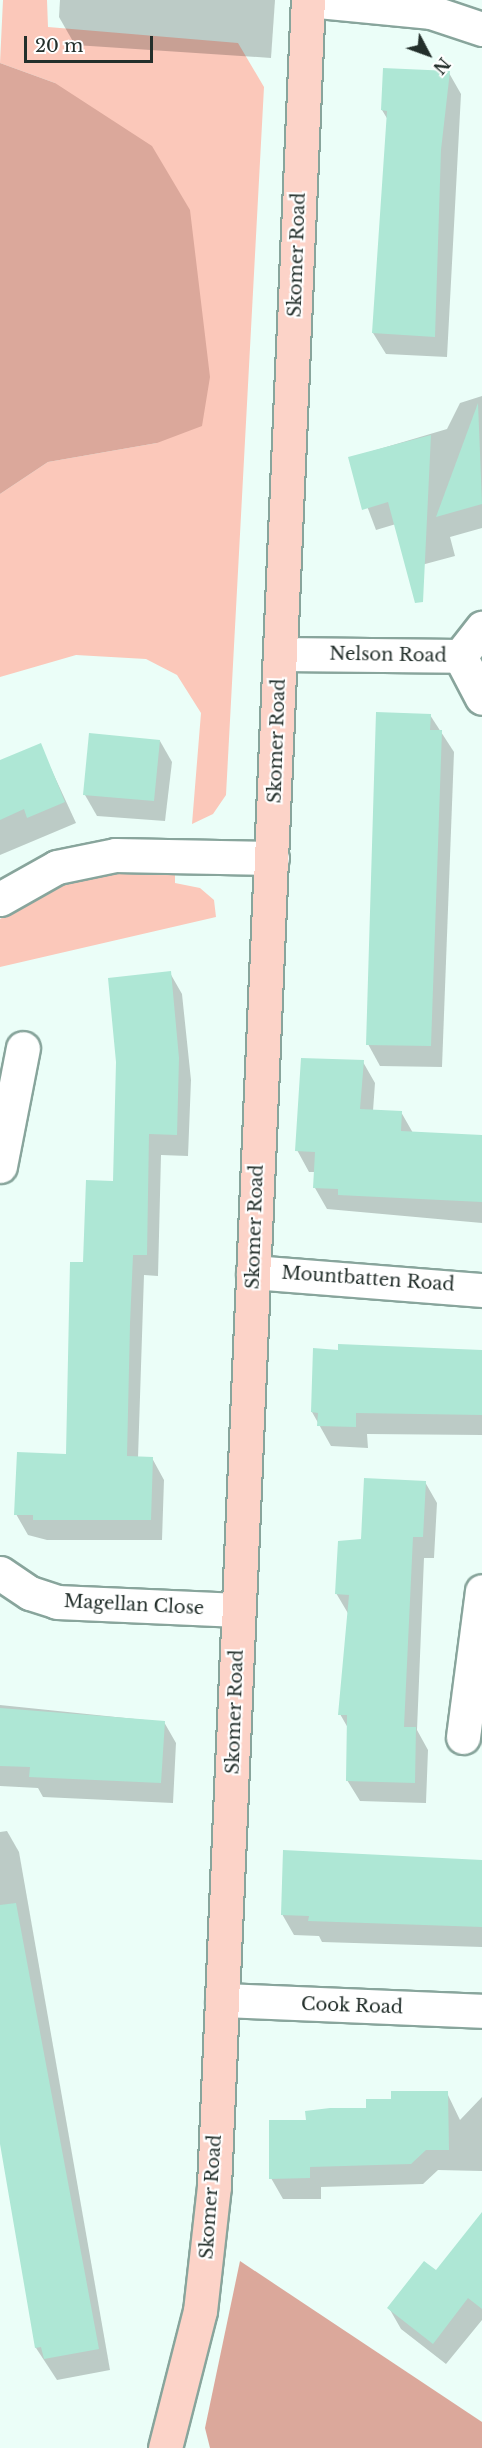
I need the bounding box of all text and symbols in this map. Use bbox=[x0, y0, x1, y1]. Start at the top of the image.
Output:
scale bar bbox=[27, 24, 156, 62]
north arrow bbox=[398, 24, 458, 84]
text: 20 m bbox=[35, 35, 83, 57]
text: N bbox=[429, 54, 454, 78]
street label: Skomer Road bbox=[284, 192, 310, 318]
street label: Nelson Road bbox=[329, 643, 447, 667]
street label: Skomer Road bbox=[264, 678, 290, 804]
street label: Skomer Road bbox=[242, 1164, 268, 1290]
street label: Mountbatten Road bbox=[281, 1262, 455, 1296]
street label: Magellan Close bbox=[63, 1591, 205, 1619]
street label: Skomer Road bbox=[222, 1649, 248, 1775]
street label: Cook Road bbox=[301, 1993, 403, 2019]
street label: Skomer Road bbox=[196, 2134, 226, 2260]

